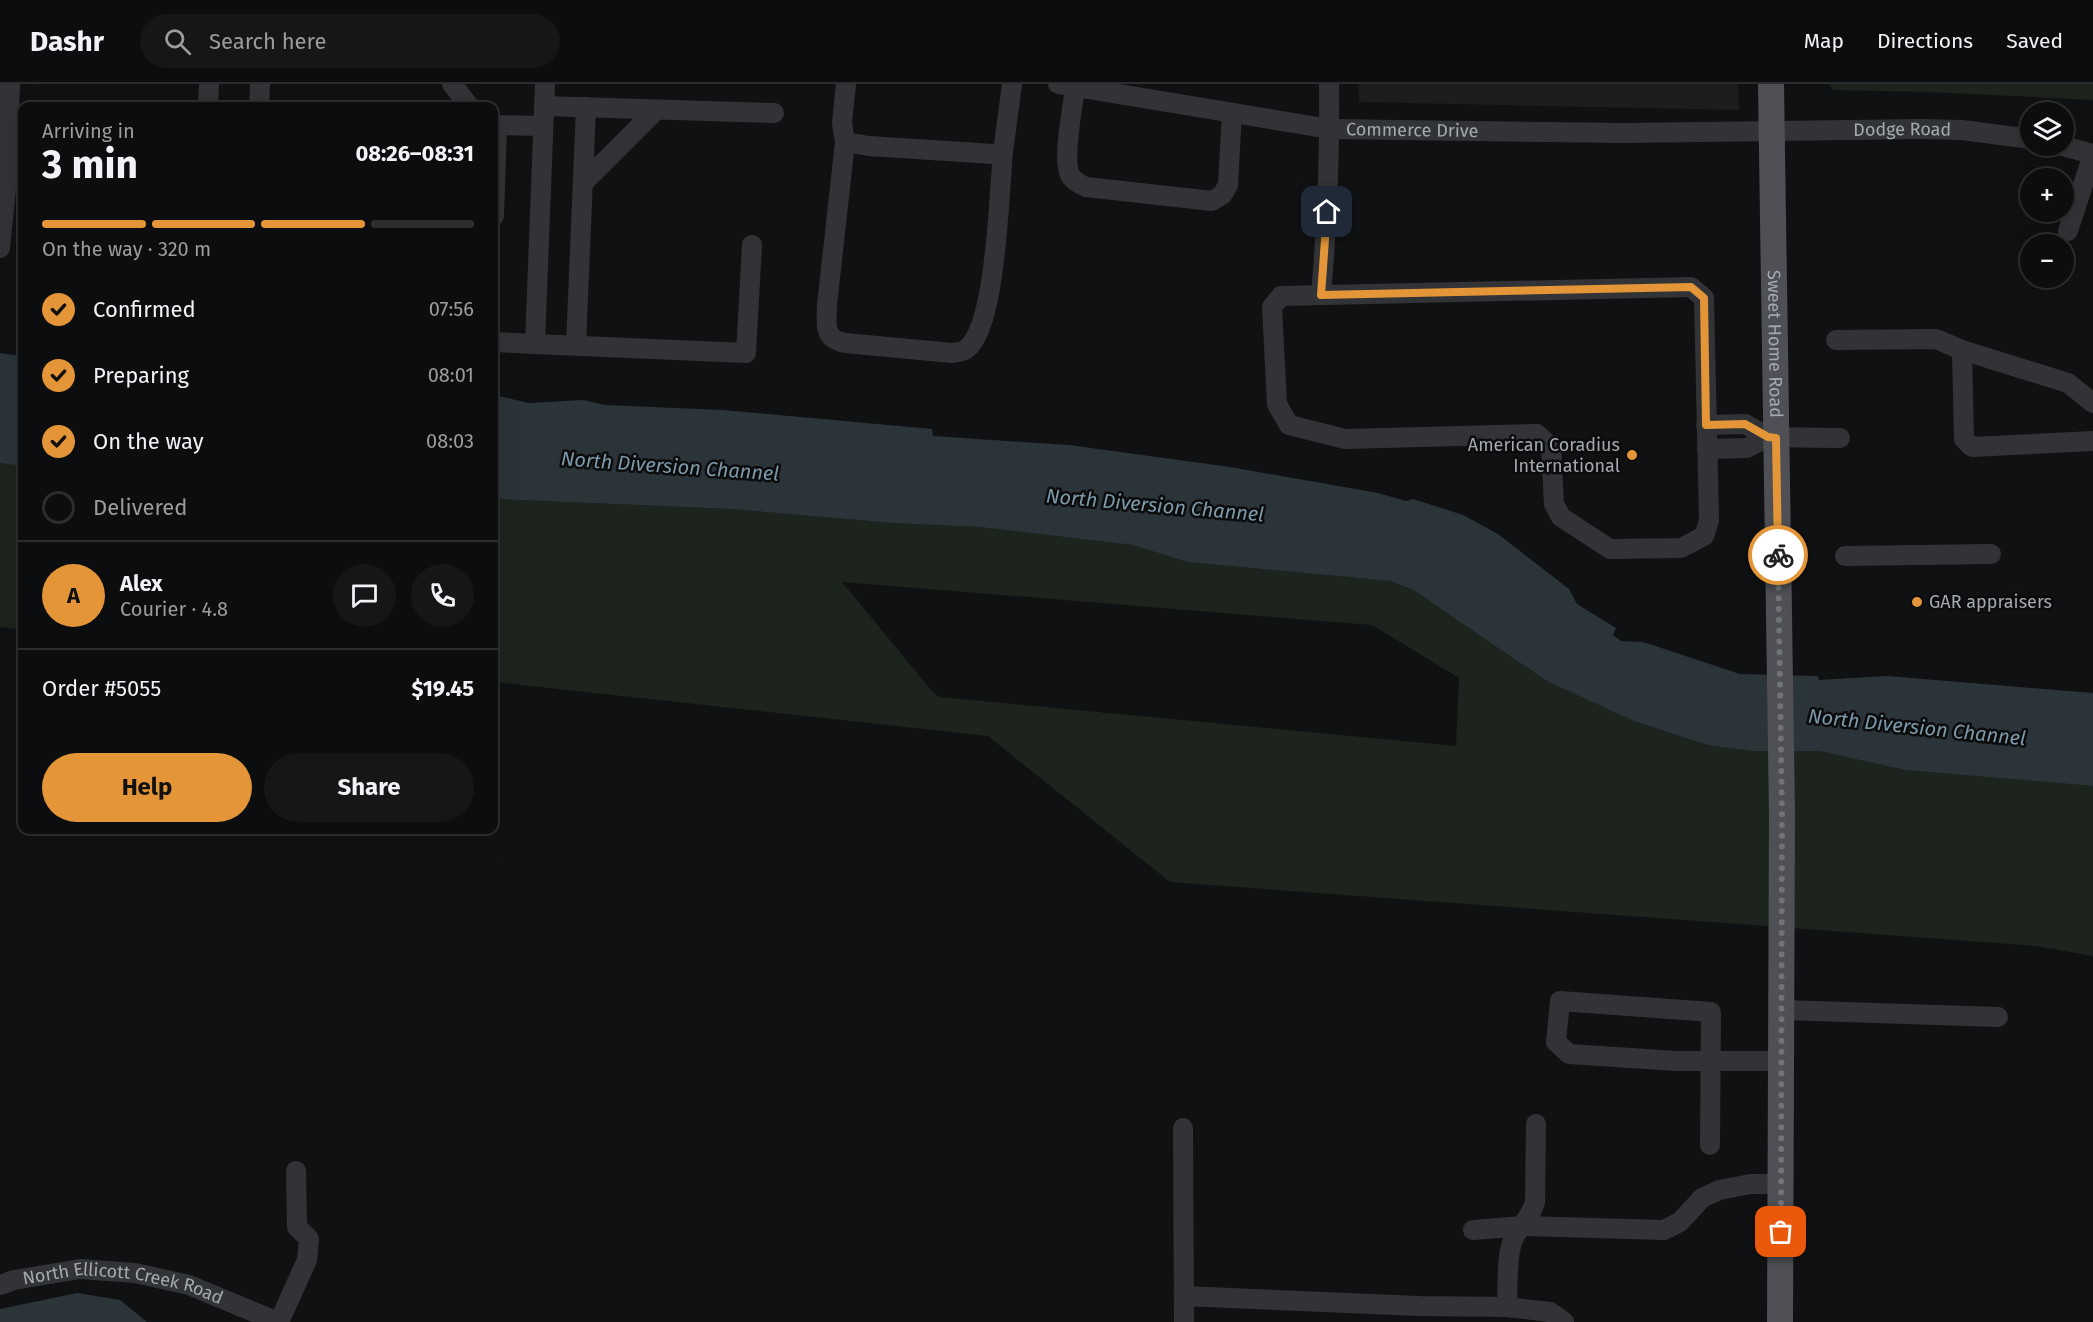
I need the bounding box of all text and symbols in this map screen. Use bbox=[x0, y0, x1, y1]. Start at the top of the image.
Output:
search box bbox=[140, 14, 560, 68]
text: Dashr bbox=[30, 25, 104, 58]
icon: search bbox=[161, 25, 194, 58]
text: Search here bbox=[209, 28, 326, 55]
text: Map bbox=[1804, 28, 1844, 54]
text: Directions bbox=[1877, 28, 1973, 54]
text: Saved bbox=[2006, 28, 2063, 54]
map controls bbox=[2020, 102, 2074, 288]
button: layers bbox=[2020, 102, 2074, 156]
street label: Commerce Drive bbox=[1346, 118, 1479, 142]
street label: Dodge Road bbox=[1853, 118, 1952, 141]
text: Arriving in bbox=[42, 119, 135, 143]
text: 08:26–08:31 bbox=[355, 140, 474, 167]
text: 3 min bbox=[42, 142, 138, 188]
button: + bbox=[2020, 168, 2074, 222]
pin bbox=[1301, 186, 1352, 237]
icon: home bbox=[1310, 195, 1343, 228]
button: − bbox=[2020, 234, 2074, 288]
text: On the way · 320 m bbox=[42, 237, 211, 261]
street label: Sweet Home Road bbox=[1763, 270, 1787, 418]
icon: check bbox=[42, 293, 75, 326]
text: Confirmed bbox=[93, 296, 196, 323]
text: 07:56 bbox=[429, 297, 474, 321]
icon: check bbox=[42, 359, 75, 392]
text: Preparing bbox=[93, 362, 189, 389]
text: 08:01 bbox=[428, 363, 474, 387]
icon: check bbox=[42, 425, 75, 458]
text: On the way bbox=[93, 428, 204, 455]
text: 08:03 bbox=[426, 429, 474, 453]
place label: American Coradius International bbox=[1468, 434, 1620, 477]
water label: North Diversion Channel bbox=[560, 446, 780, 486]
marker: American Coradius International bbox=[1625, 448, 1639, 462]
water label: North Diversion Channel bbox=[1045, 484, 1265, 526]
text: Delivered bbox=[93, 494, 188, 521]
courier bbox=[1748, 525, 1808, 585]
icon: bike bbox=[1762, 539, 1795, 572]
button: chat bbox=[333, 564, 396, 627]
button: phone bbox=[411, 564, 474, 627]
text: Alex bbox=[120, 570, 163, 597]
text: A bbox=[67, 582, 80, 609]
place label: GAR appraisers bbox=[1929, 591, 2052, 613]
marker: GAR appraisers bbox=[1910, 595, 1924, 609]
text: Courier · 4.8 bbox=[120, 597, 228, 621]
text: Order #5055 bbox=[42, 675, 161, 702]
text: $19.45 bbox=[411, 675, 474, 702]
water label: North Diversion Channel bbox=[1807, 704, 2027, 750]
button: Help bbox=[42, 753, 252, 822]
button: Share bbox=[264, 753, 474, 822]
pin bbox=[1755, 1206, 1806, 1257]
icon: bag bbox=[1764, 1215, 1797, 1248]
street label: North Ellicott Creek Road bbox=[21, 1258, 227, 1309]

